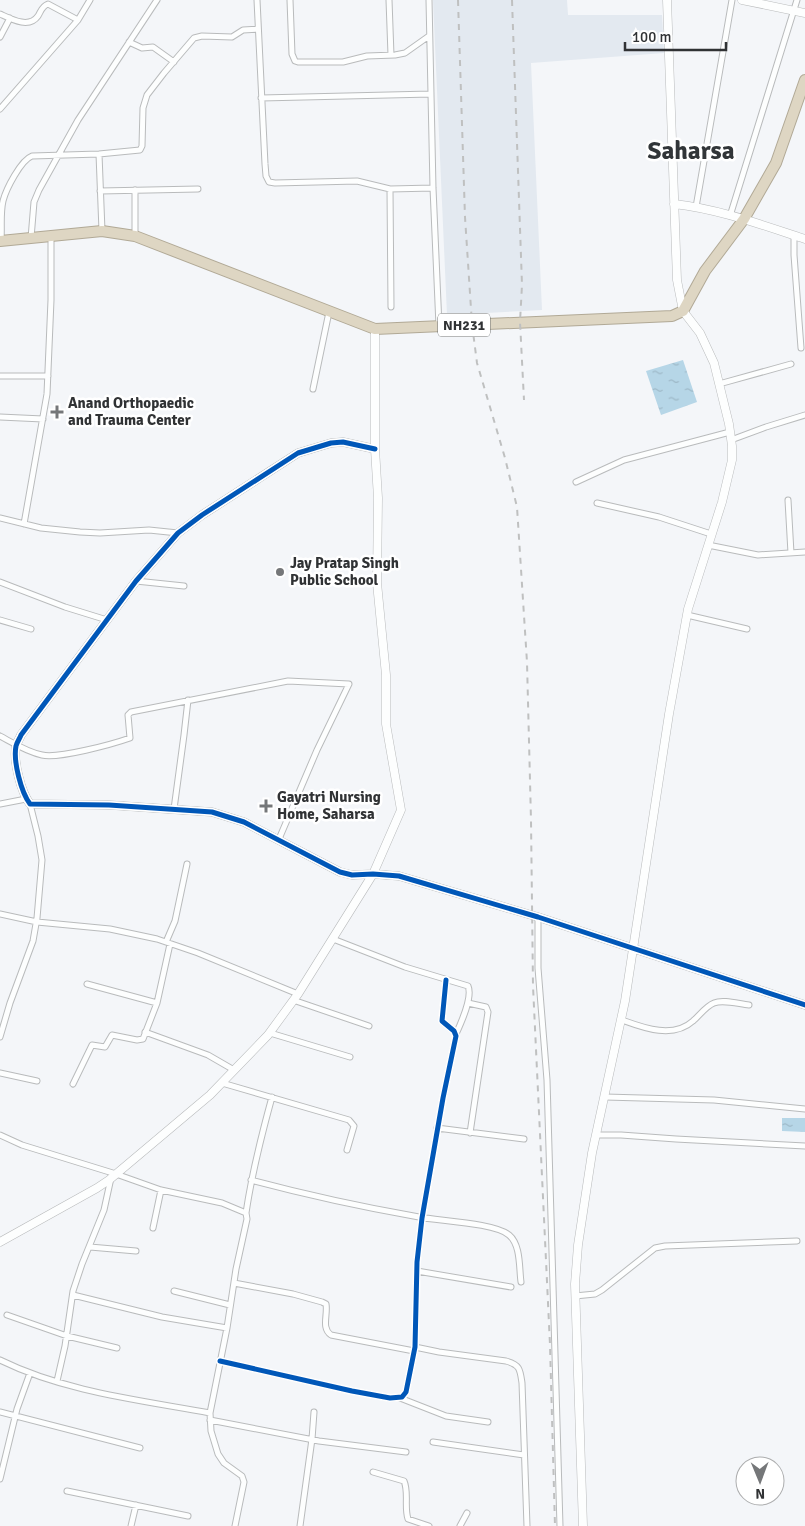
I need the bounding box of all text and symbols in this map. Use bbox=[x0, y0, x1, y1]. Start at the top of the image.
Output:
scale bar bbox=[625, 20, 726, 52]
text: 100 m bbox=[632, 28, 672, 46]
district label: Saharsa bbox=[648, 135, 735, 166]
road number: NH231 bbox=[438, 314, 490, 336]
place label: Anand Orthopaedic and Trauma Center bbox=[68, 394, 194, 429]
marker: Anand Orthopaedic and Trauma Center bbox=[50, 405, 64, 419]
place label: Jay Pratap Singh Public School bbox=[290, 554, 399, 589]
marker: Jay Pratap Singh Public School bbox=[274, 566, 286, 578]
place label: Gayatri Nursing Home, Saharsa bbox=[277, 788, 381, 823]
marker: Gayatri Nursing Home, Saharsa bbox=[259, 799, 273, 813]
north arrow bbox=[735, 1456, 785, 1506]
text: N bbox=[755, 1485, 765, 1502]

